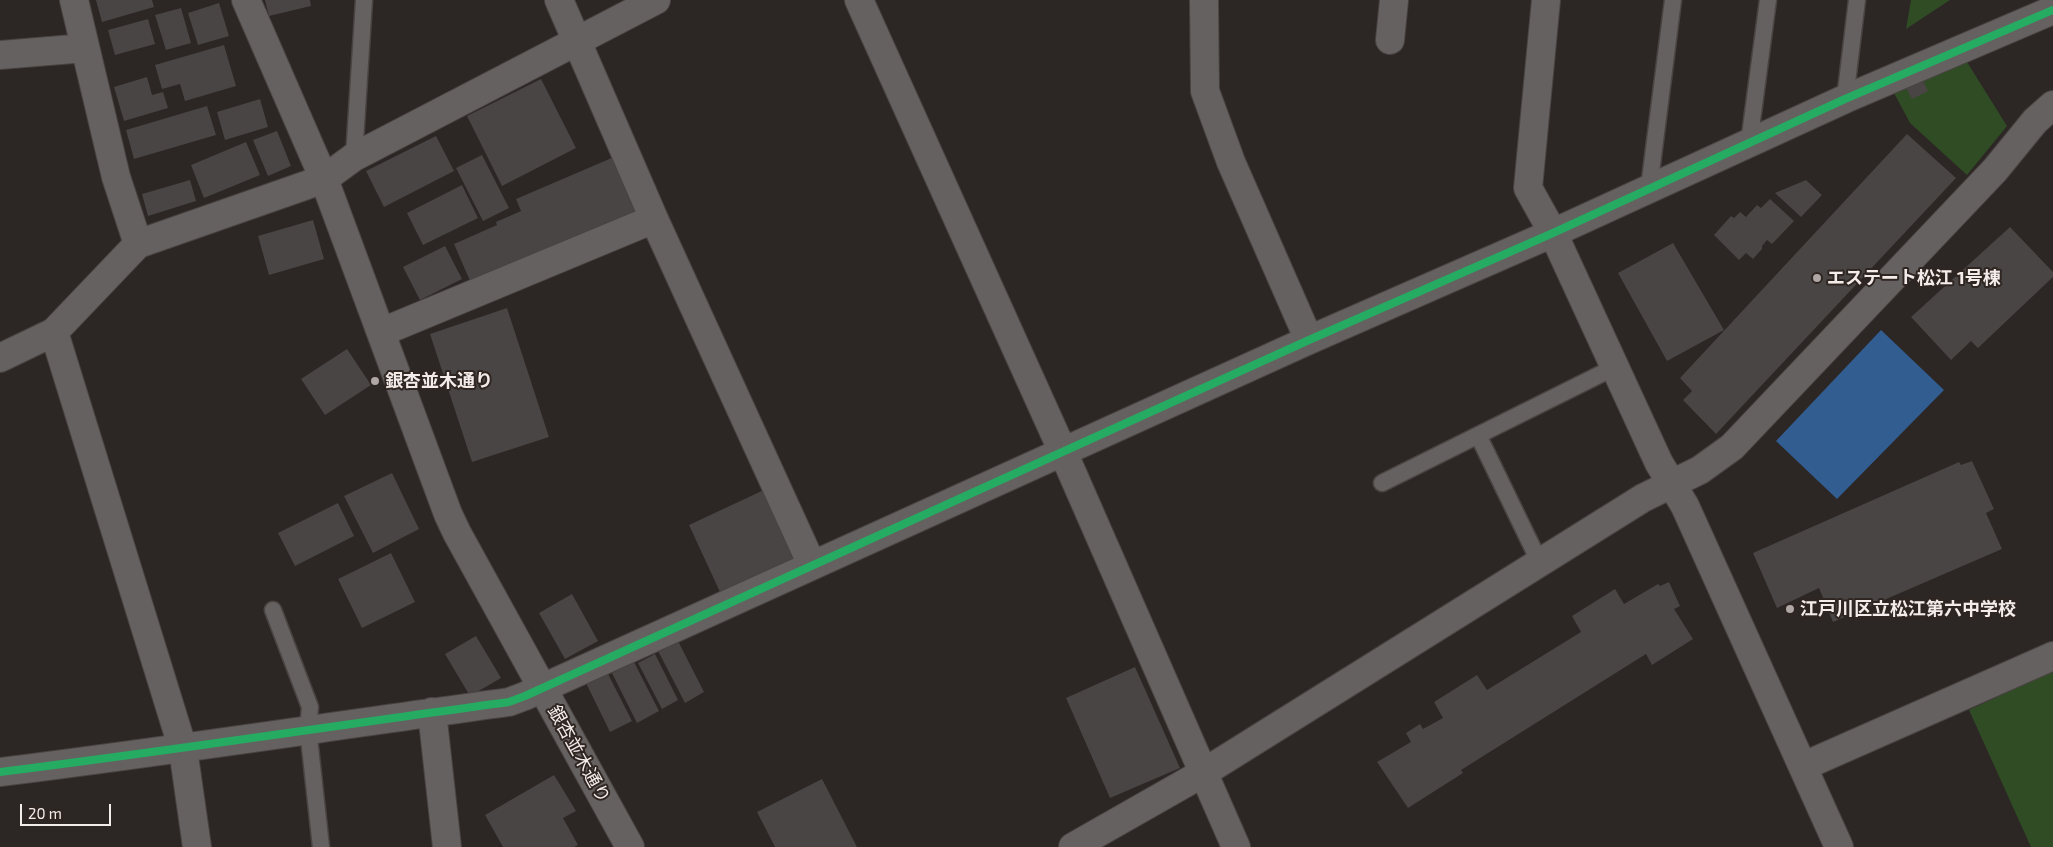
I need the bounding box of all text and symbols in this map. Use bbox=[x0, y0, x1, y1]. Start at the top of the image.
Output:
place label: エステート松江 1号棟 bbox=[1827, 267, 2001, 289]
marker: エステート松江 1号棟 bbox=[1811, 272, 1823, 284]
place label: 銀杏並木通り bbox=[385, 370, 493, 392]
marker: 銀杏並木通り bbox=[369, 375, 381, 387]
place label: 江戸川区立松江第六中学校 bbox=[1800, 598, 2016, 620]
marker: 江戸川区立松江第六中学校 bbox=[1784, 603, 1796, 615]
street label: 銀杏並木通り bbox=[543, 702, 615, 806]
scale bar bbox=[22, 794, 114, 826]
text: 20 m bbox=[28, 804, 62, 822]

